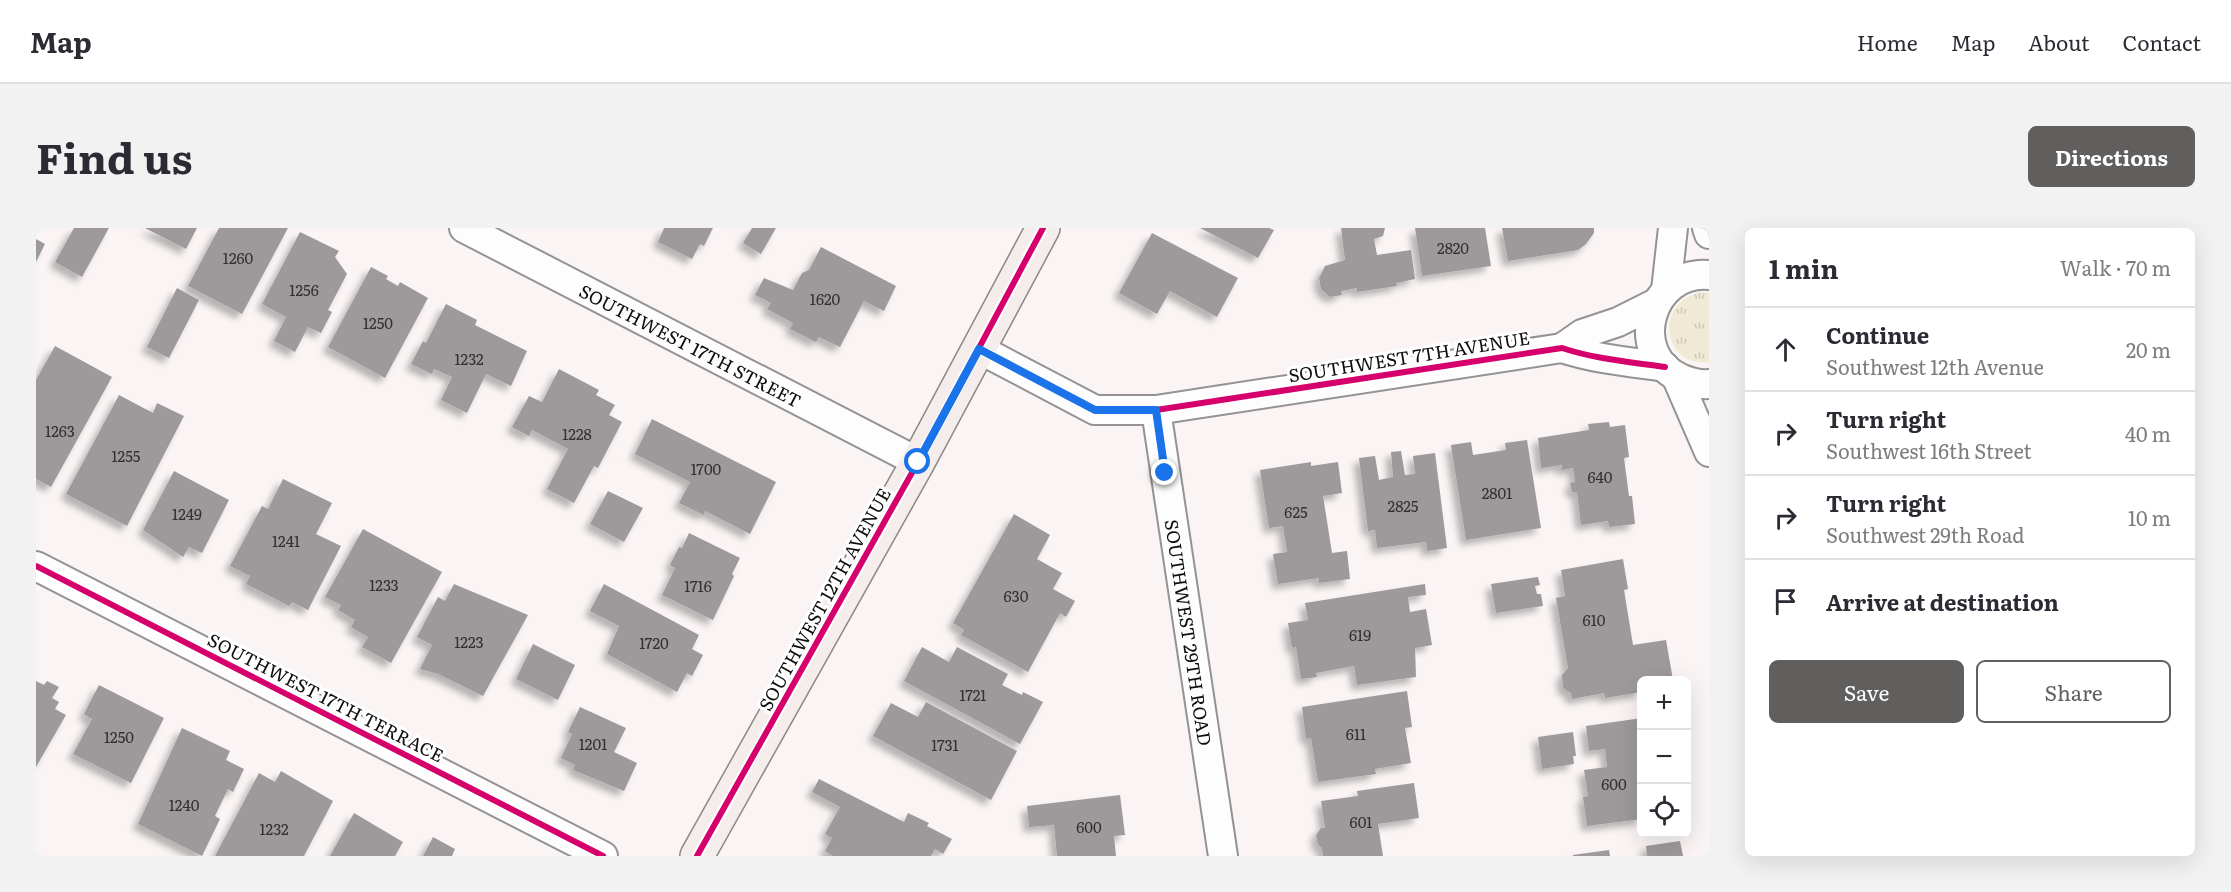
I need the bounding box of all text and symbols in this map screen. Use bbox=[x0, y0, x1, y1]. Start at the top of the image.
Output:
text: Map bbox=[30, 20, 92, 62]
text: Home bbox=[1857, 26, 1918, 57]
text: Map bbox=[1951, 26, 1995, 57]
text: About bbox=[2028, 26, 2090, 57]
text: Contact bbox=[2123, 26, 2201, 57]
text: Find us bbox=[36, 125, 193, 187]
button: Directions bbox=[2028, 126, 2195, 187]
house number: 2820 bbox=[1437, 236, 1469, 259]
house number: 1260 bbox=[223, 246, 254, 269]
text: 1 min bbox=[1769, 248, 1838, 287]
text: Walk · 70 m bbox=[2060, 252, 2171, 282]
street label: SOUTHWEST 17TH STREET bbox=[575, 276, 806, 413]
house number: 1256 bbox=[289, 278, 319, 301]
house number: 1620 bbox=[810, 287, 841, 310]
house number: 1250 bbox=[363, 311, 393, 334]
text: Continue bbox=[1826, 318, 1929, 351]
street label: SOUTHWEST 7TH AVENUE bbox=[1286, 324, 1532, 388]
icon: ahead bbox=[1769, 333, 1802, 366]
text: 20 m bbox=[2126, 334, 2171, 364]
house number: 1232 bbox=[455, 347, 484, 370]
text: Southwest 12th Avenue bbox=[1826, 351, 2044, 381]
text: Turn right bbox=[1826, 402, 1946, 435]
icon: right bbox=[1769, 417, 1802, 450]
text: 40 m bbox=[2125, 418, 2171, 448]
house number: 1263 bbox=[45, 419, 75, 442]
house number: 1228 bbox=[562, 422, 592, 445]
text: Southwest 16th Street bbox=[1826, 435, 2032, 465]
house number: 1255 bbox=[112, 444, 141, 467]
route start bbox=[904, 448, 930, 474]
house number: 1700 bbox=[691, 457, 722, 480]
route end bbox=[1151, 459, 1177, 485]
house number: 640 bbox=[1588, 465, 1613, 488]
house number: 2801 bbox=[1482, 481, 1512, 504]
street label: SOUTHWEST 12TH AVENUE bbox=[751, 483, 897, 715]
text: Turn right bbox=[1826, 486, 1946, 519]
house number: 2825 bbox=[1388, 494, 1419, 517]
house number: 625 bbox=[1284, 500, 1308, 523]
icon: right bbox=[1769, 501, 1802, 534]
house number: 1249 bbox=[172, 502, 202, 525]
text: 10 m bbox=[2128, 502, 2171, 532]
street label: SOUTHWEST 29TH ROAD bbox=[1159, 517, 1220, 748]
text: Southwest 29th Road bbox=[1826, 519, 2025, 549]
house number: 1241 bbox=[272, 529, 300, 552]
house number: 1233 bbox=[369, 573, 399, 596]
house number: 1716 bbox=[684, 574, 712, 597]
house number: 630 bbox=[1004, 584, 1029, 607]
icon: arrive bbox=[1769, 585, 1802, 618]
text: Arrive at destination bbox=[1826, 585, 2059, 618]
house number: 610 bbox=[1583, 608, 1606, 631]
house number: 619 bbox=[1349, 623, 1371, 646]
street label: SOUTHWEST 17TH TERRACE bbox=[203, 626, 449, 768]
house number: 1223 bbox=[454, 630, 484, 653]
house number: 1720 bbox=[639, 631, 669, 654]
button: Save bbox=[1769, 660, 1964, 723]
button: Share bbox=[1976, 660, 2171, 723]
map controls bbox=[1637, 676, 1691, 838]
button: + bbox=[1637, 676, 1691, 730]
house number: 1721 bbox=[960, 683, 986, 706]
house number: 611 bbox=[1346, 722, 1366, 745]
house number: 1250 bbox=[104, 725, 134, 748]
button: − bbox=[1637, 730, 1691, 784]
house number: 1201 bbox=[579, 732, 607, 755]
house number: 1731 bbox=[931, 733, 959, 756]
house number: 600 bbox=[1601, 772, 1627, 795]
button: locate bbox=[1637, 784, 1691, 838]
house number: 1240 bbox=[169, 793, 200, 816]
house number: 601 bbox=[1350, 810, 1372, 833]
house number: 600 bbox=[1076, 815, 1102, 838]
house number: 1232 bbox=[260, 817, 289, 840]

